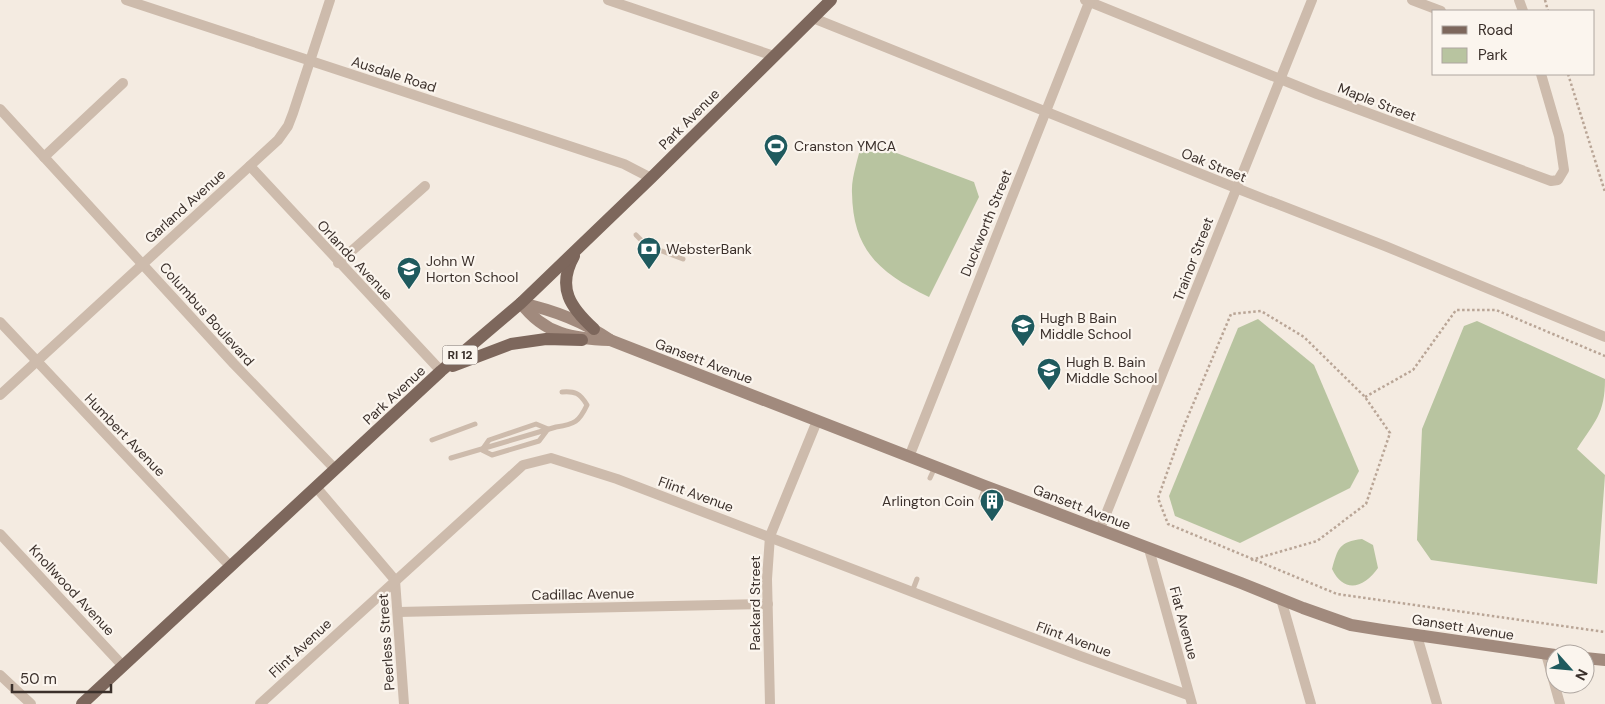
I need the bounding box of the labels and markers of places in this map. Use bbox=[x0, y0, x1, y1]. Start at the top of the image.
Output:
sports icon: Cranston YMCA bbox=[763, 133, 789, 167]
place label: Cranston YMCA bbox=[794, 137, 896, 155]
bank icon: WebsterBank bbox=[636, 236, 662, 270]
place label: WebsterBank bbox=[666, 240, 752, 258]
place label: John W Horton School bbox=[426, 252, 518, 286]
school or university icon: John W Horton School bbox=[396, 256, 422, 290]
place label: Hugh B Bain Middle School bbox=[1040, 309, 1131, 343]
school or university icon: Hugh B Bain Middle School bbox=[1010, 313, 1036, 347]
place label: Hugh B. Bain Middle School bbox=[1066, 353, 1157, 387]
school or university icon: Hugh B. Bain Middle School bbox=[1036, 357, 1062, 391]
building icon: Arlington Coin bbox=[979, 488, 1005, 522]
place label: Arlington Coin bbox=[882, 492, 974, 510]

